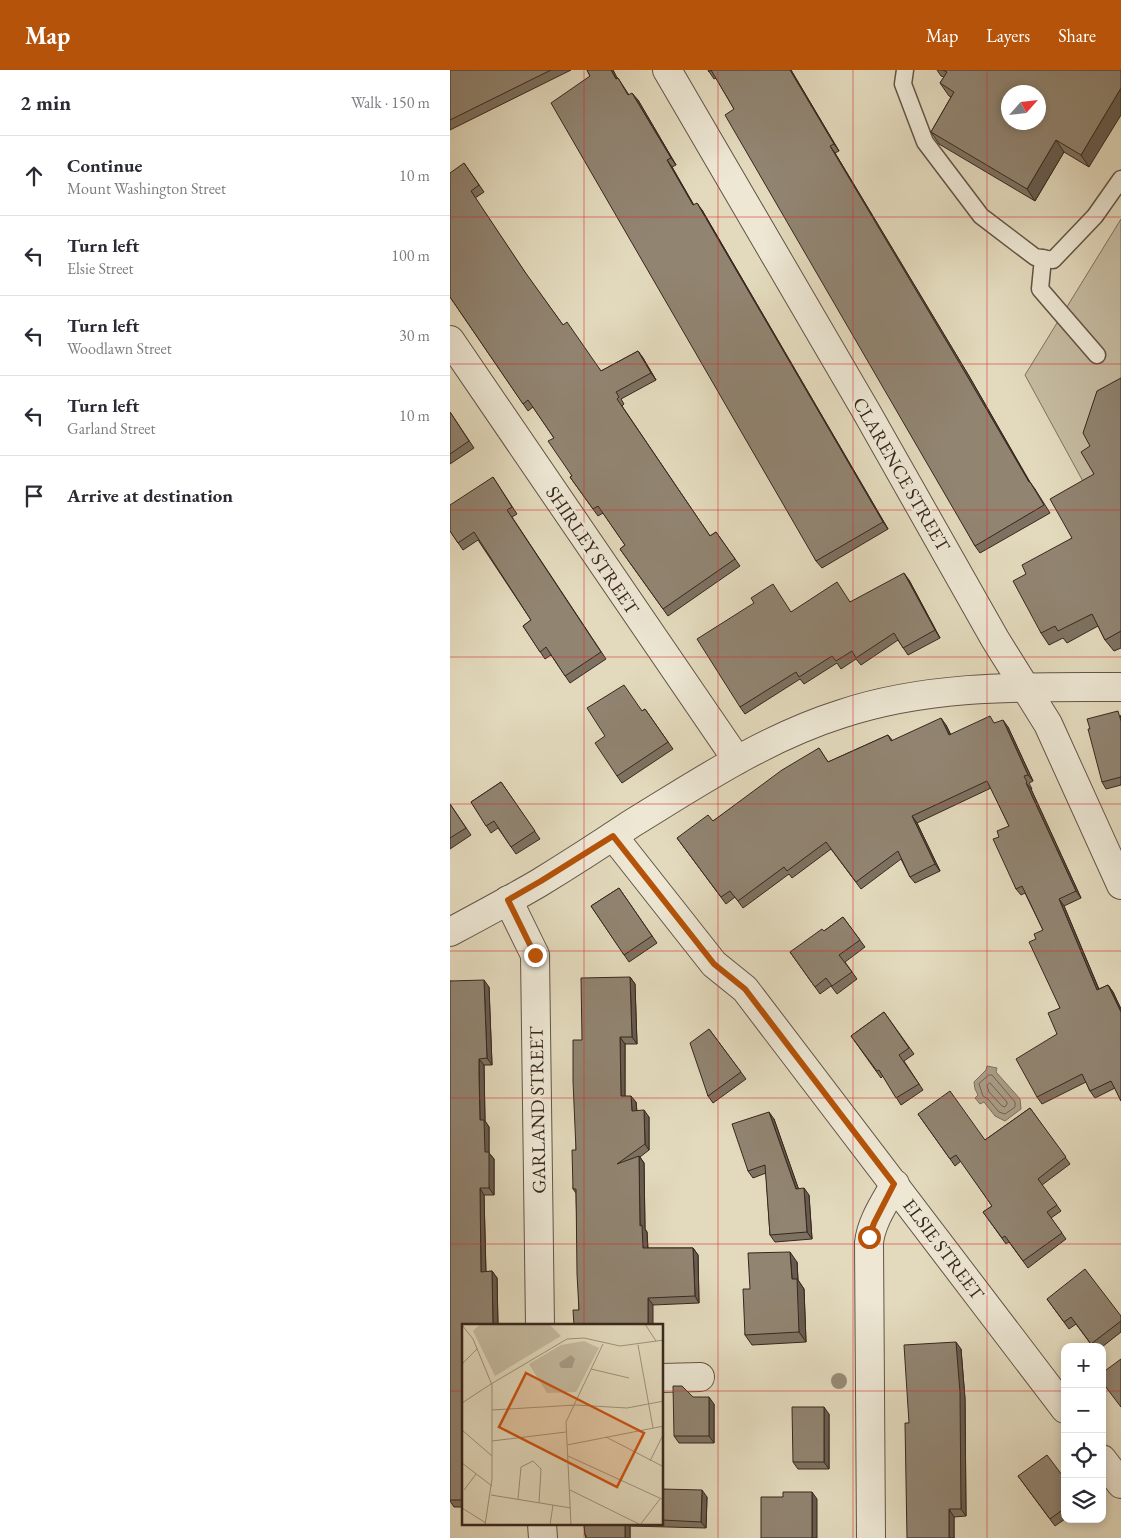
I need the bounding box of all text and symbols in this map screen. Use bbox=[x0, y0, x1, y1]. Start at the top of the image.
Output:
text: Map bbox=[25, 20, 70, 51]
text: Map bbox=[926, 24, 958, 47]
text: Layers bbox=[986, 24, 1030, 47]
text: Share bbox=[1058, 24, 1096, 47]
north arrow bbox=[1001, 85, 1046, 130]
text: 2 min bbox=[20, 89, 71, 116]
text: Walk · 150 m bbox=[351, 92, 430, 113]
text: Continue bbox=[67, 153, 142, 178]
icon: ahead bbox=[20, 162, 48, 190]
text: 10 m bbox=[399, 165, 430, 186]
text: Mount Washington Street bbox=[67, 178, 226, 199]
text: Turn left bbox=[67, 233, 139, 258]
icon: left bbox=[20, 242, 48, 270]
text: 100 m bbox=[391, 245, 430, 266]
text: Elsie Street bbox=[67, 258, 134, 279]
text: Turn left bbox=[67, 313, 139, 338]
icon: left bbox=[20, 322, 48, 350]
text: 30 m bbox=[399, 325, 430, 346]
text: Woodlawn Street bbox=[67, 338, 172, 359]
text: Turn left bbox=[67, 393, 139, 418]
street label: CLARENCE STREET bbox=[847, 393, 956, 556]
icon: left bbox=[20, 402, 48, 430]
text: 10 m bbox=[399, 405, 430, 426]
text: Garland Street bbox=[67, 418, 156, 439]
street label: SHIRLEY STREET bbox=[540, 481, 645, 620]
icon: arrive bbox=[20, 482, 48, 510]
text: Arrive at destination bbox=[67, 483, 233, 508]
route end bbox=[524, 944, 547, 967]
street label: GARLAND STREET bbox=[524, 1026, 551, 1194]
street label: ELSIE STREET bbox=[897, 1193, 990, 1305]
route start bbox=[858, 1226, 881, 1249]
inset map bbox=[462, 1324, 664, 1526]
map controls bbox=[1061, 1343, 1106, 1523]
button: + bbox=[1061, 1343, 1106, 1388]
button: − bbox=[1061, 1388, 1106, 1433]
button: locate bbox=[1061, 1433, 1106, 1478]
button: layers bbox=[1061, 1478, 1106, 1523]

